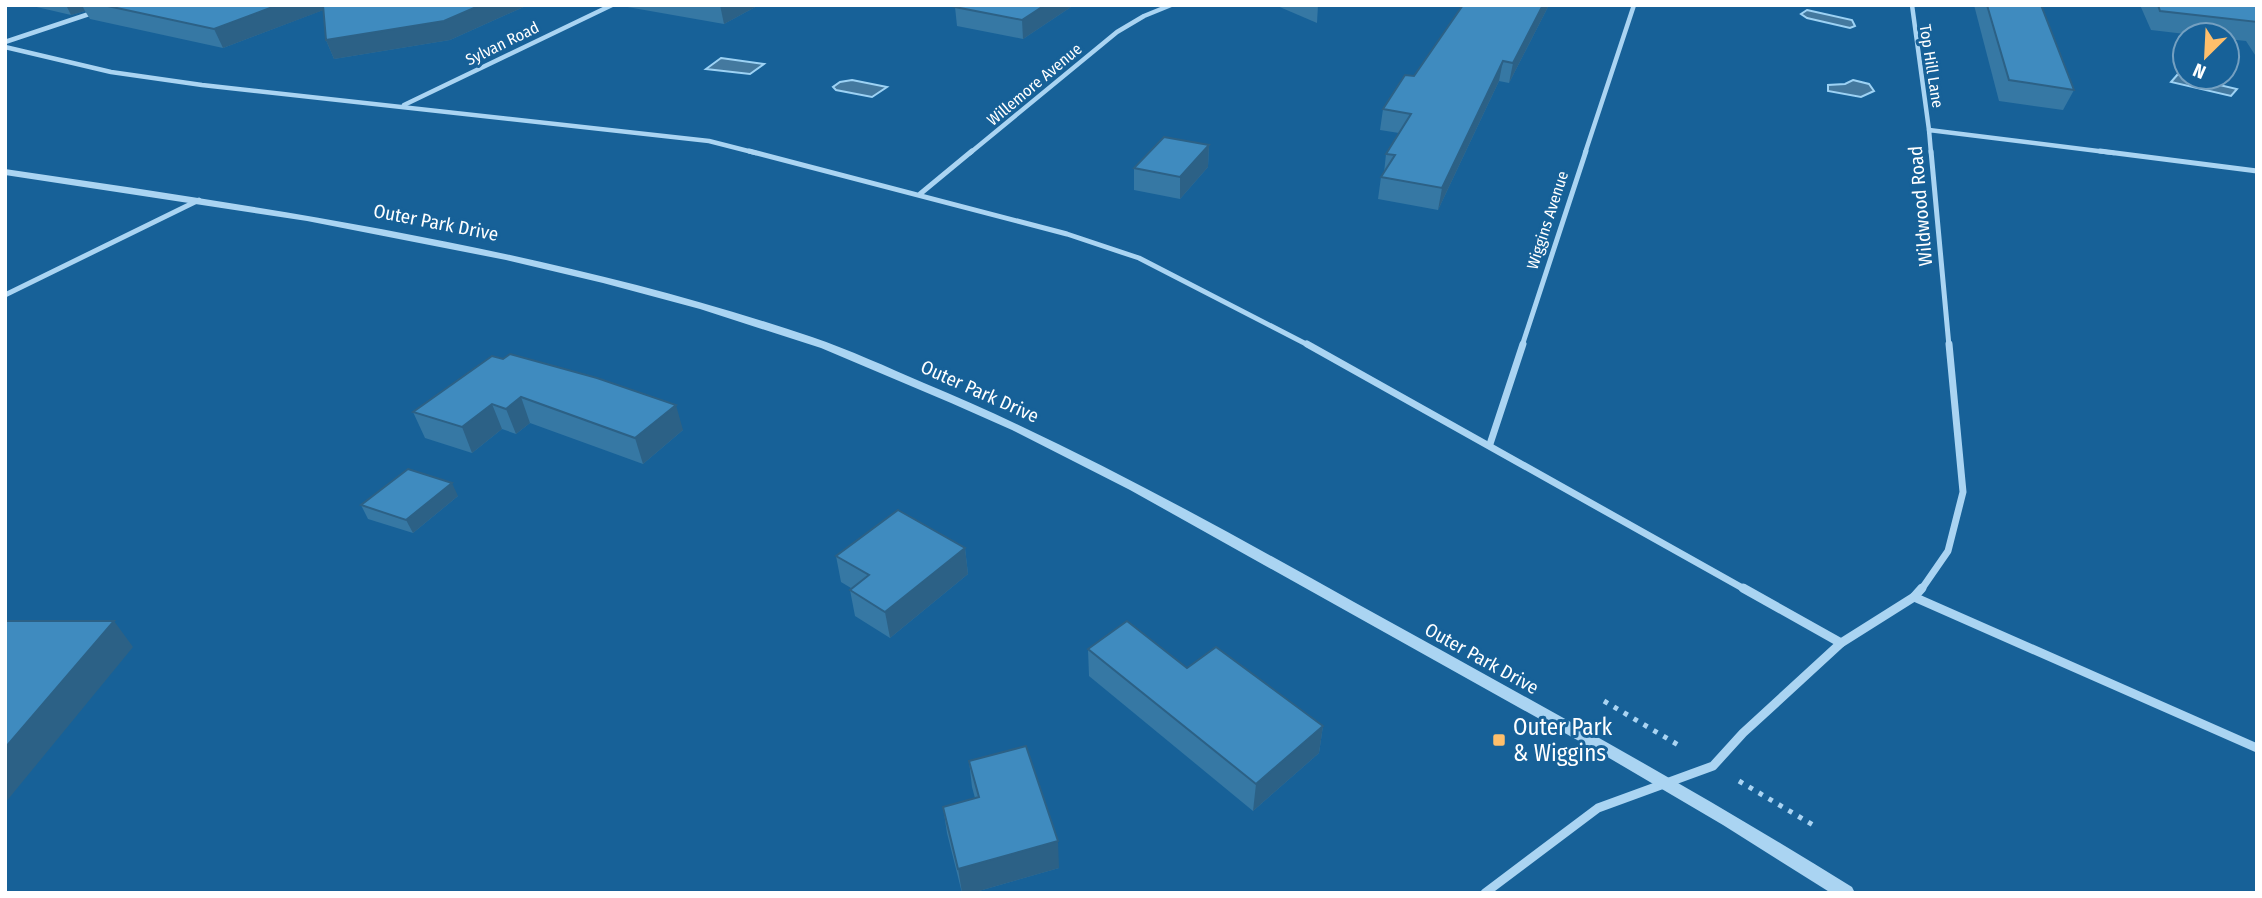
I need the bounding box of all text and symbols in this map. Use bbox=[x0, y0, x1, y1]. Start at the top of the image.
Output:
street label: Sylvan Road bbox=[463, 18, 542, 69]
north arrow bbox=[2171, 21, 2241, 91]
street label: Top Hill Lane bbox=[1916, 23, 1947, 109]
street label: Willemore Avenue bbox=[983, 39, 1086, 130]
text: N bbox=[2189, 58, 2209, 84]
street label: Wildwood Road bbox=[1904, 145, 1937, 267]
street label: Wiggins Avenue bbox=[1523, 169, 1572, 272]
street label: Outer Park Drive bbox=[372, 199, 500, 246]
street label: Outer Park Drive bbox=[917, 355, 1042, 428]
street label: Outer Park Drive bbox=[1421, 618, 1543, 699]
place label: Outer Park & Wiggins bbox=[1513, 713, 1613, 767]
marker: Outer Park & Wiggins bbox=[1491, 732, 1507, 748]

